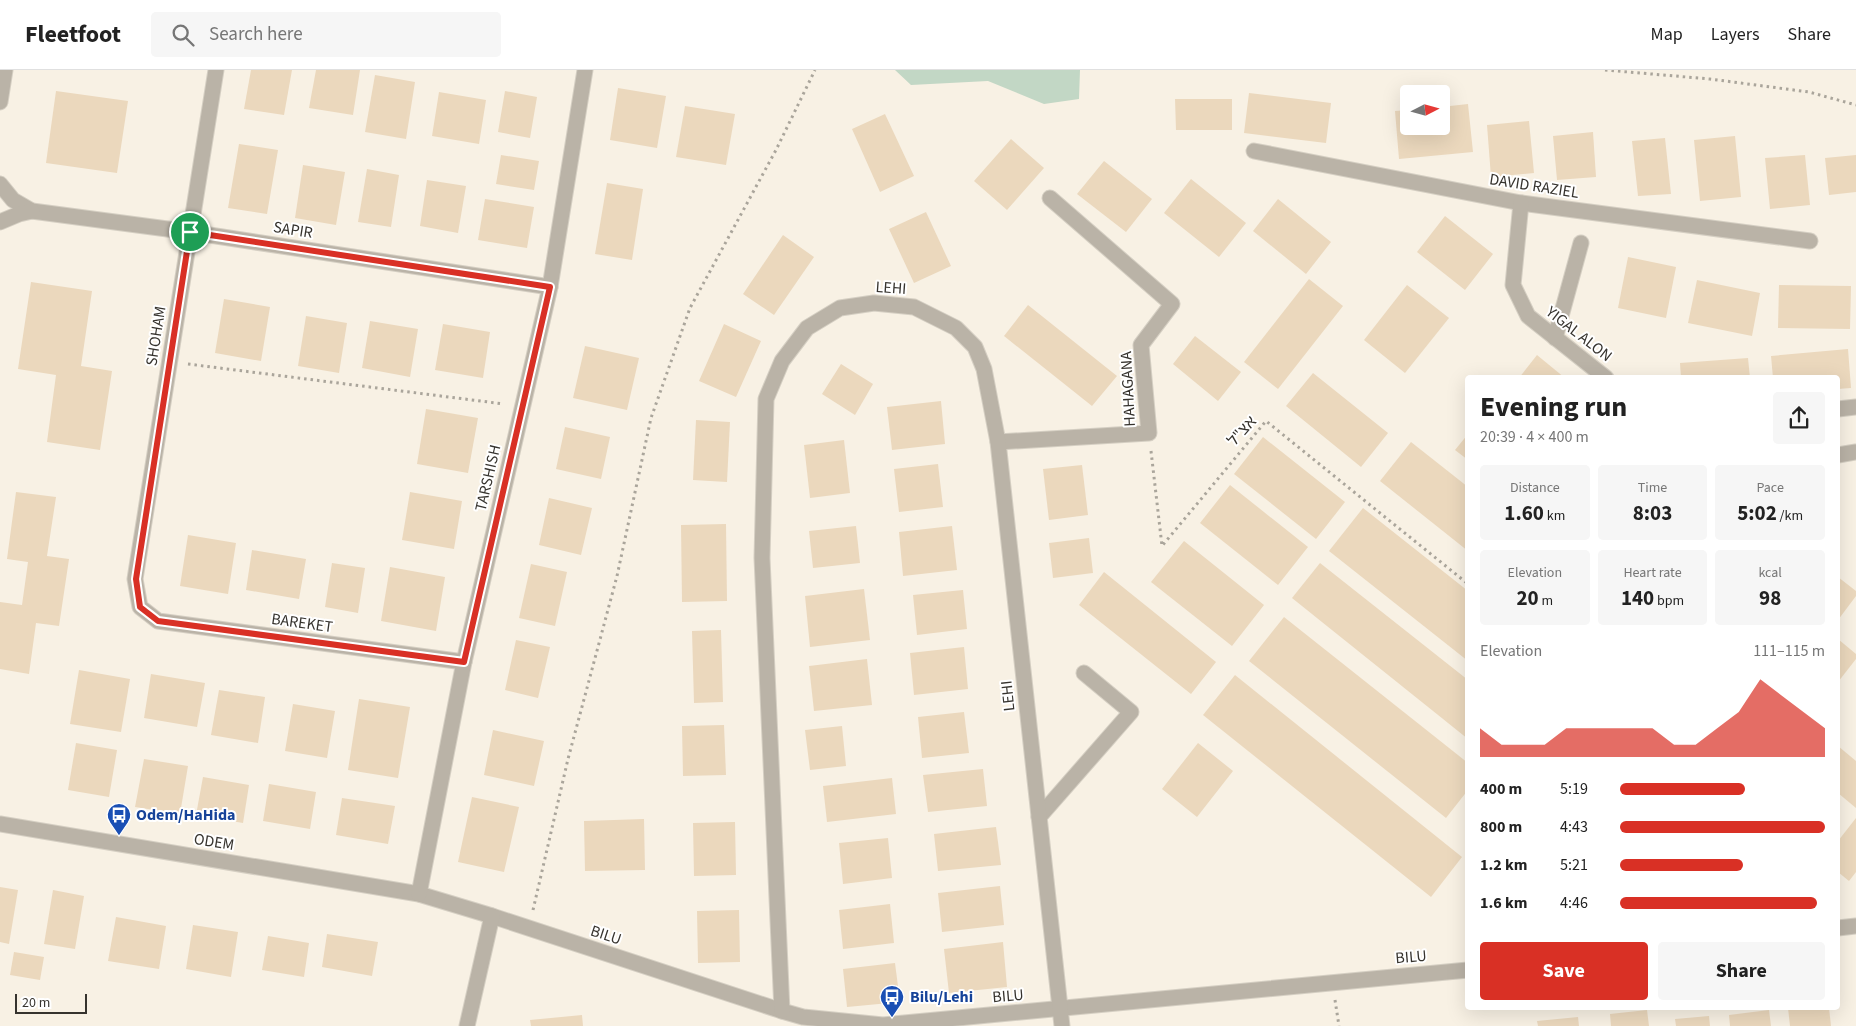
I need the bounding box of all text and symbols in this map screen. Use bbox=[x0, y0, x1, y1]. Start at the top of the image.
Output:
search box bbox=[151, 12, 501, 57]
text: Fleetfoot bbox=[25, 17, 121, 52]
icon: search bbox=[169, 21, 197, 49]
text: Search here bbox=[209, 21, 303, 48]
text: Map bbox=[1651, 22, 1683, 47]
text: Layers bbox=[1711, 22, 1760, 47]
text: Share bbox=[1788, 22, 1831, 47]
north arrow bbox=[1400, 85, 1450, 135]
map controls bbox=[1400, 85, 1450, 135]
street label: DAVID RAZIEL bbox=[1488, 168, 1581, 204]
pin bbox=[169, 211, 211, 253]
street label: SAPIR bbox=[272, 216, 314, 244]
icon: arrive bbox=[176, 218, 204, 246]
street label: LEHI bbox=[875, 276, 907, 300]
street label: YIGAL ALON bbox=[1541, 301, 1617, 367]
street label: SHOHAM bbox=[140, 304, 172, 368]
street label: HAHAGANA bbox=[1115, 350, 1141, 427]
text: Evening run bbox=[1480, 387, 1627, 427]
button: share bbox=[1773, 392, 1825, 444]
street label: אצ"ל bbox=[1222, 411, 1262, 451]
text: 20:39 · 4 × 400 m bbox=[1480, 426, 1589, 448]
street label: TARSHISH bbox=[470, 443, 506, 513]
text: Distance bbox=[1510, 478, 1560, 498]
text: Time bbox=[1638, 478, 1667, 498]
text: Pace bbox=[1756, 478, 1784, 498]
text: 1.60 bbox=[1504, 498, 1544, 528]
text: 8:03 bbox=[1633, 498, 1672, 528]
text: 5:02 bbox=[1737, 498, 1777, 528]
text: km bbox=[1544, 506, 1565, 526]
text: /km bbox=[1777, 506, 1803, 526]
text: Elevation bbox=[1508, 563, 1562, 583]
text: Heart rate bbox=[1623, 563, 1682, 583]
text: kcal bbox=[1758, 563, 1782, 583]
text: 20 bbox=[1517, 583, 1539, 613]
text: 140 bbox=[1621, 583, 1654, 613]
text: 98 bbox=[1759, 583, 1781, 613]
text: m bbox=[1539, 591, 1553, 611]
text: bpm bbox=[1654, 591, 1684, 611]
street label: BAREKET bbox=[270, 608, 335, 638]
text: Elevation bbox=[1480, 640, 1542, 662]
text: 111–115 m bbox=[1753, 640, 1825, 662]
street label: LEHI bbox=[995, 680, 1021, 712]
text: 400 m bbox=[1480, 778, 1522, 800]
text: 5:19 bbox=[1560, 778, 1588, 800]
bus stop icon: Odem/HaHida bbox=[106, 802, 132, 836]
place label: Odem/HaHida bbox=[136, 804, 236, 826]
text: 800 m bbox=[1480, 816, 1522, 838]
text: 4:43 bbox=[1560, 816, 1588, 838]
street label: ODEM bbox=[192, 828, 236, 856]
text: 1.2 km bbox=[1480, 854, 1527, 876]
text: 5:21 bbox=[1560, 854, 1588, 876]
text: 1.6 km bbox=[1480, 892, 1527, 914]
text: 4:46 bbox=[1560, 892, 1588, 914]
street label: BILU bbox=[588, 920, 624, 950]
button: Save bbox=[1480, 942, 1648, 1000]
button: Share bbox=[1658, 942, 1825, 1000]
street label: BILU bbox=[1394, 945, 1428, 969]
bus stop icon: Bilu/Lehi bbox=[879, 984, 905, 1018]
street label: BILU bbox=[991, 984, 1025, 1008]
place label: Bilu/Lehi bbox=[910, 986, 973, 1008]
scale bar bbox=[15, 991, 88, 1014]
text: 20 m bbox=[22, 993, 50, 1013]

